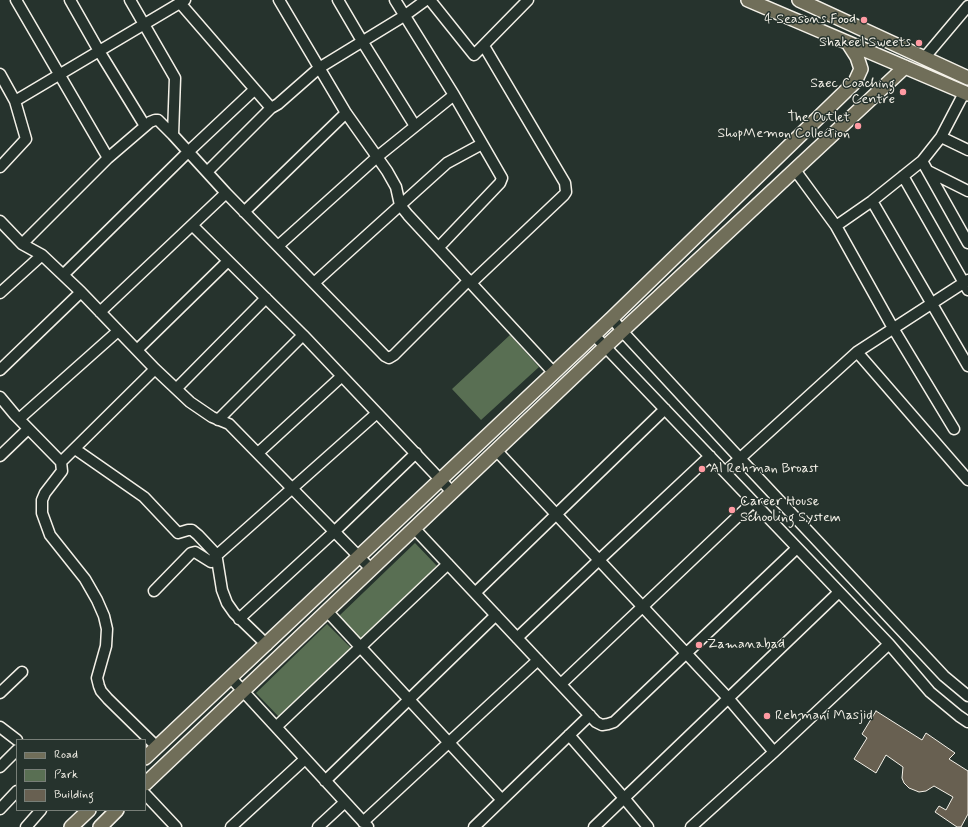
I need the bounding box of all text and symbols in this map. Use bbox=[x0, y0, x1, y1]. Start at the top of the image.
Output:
place label: 4 Seasons Food bbox=[764, 12, 856, 28]
marker: 4 Seasons Food bbox=[859, 15, 869, 25]
place label: Shakeel Sweets bbox=[819, 35, 911, 51]
marker: Shakeel Sweets bbox=[914, 38, 924, 48]
place label: Saec Coaching Centre bbox=[810, 76, 895, 108]
marker: Saec Coaching Centre bbox=[898, 87, 908, 97]
place label: The Outlet ShopMemon Collection bbox=[717, 110, 850, 142]
marker: The Outlet ShopMemon Collection bbox=[853, 121, 863, 131]
place label: Al Rehman Broast bbox=[710, 461, 818, 477]
marker: Al Rehman Broast bbox=[697, 464, 707, 474]
place label: Career House Schooling System bbox=[740, 494, 841, 526]
marker: Career House Schooling System bbox=[727, 505, 737, 515]
place label: Zamanabad bbox=[707, 637, 785, 653]
marker: Zamanabad bbox=[694, 640, 704, 650]
place label: Rehmani Masjid bbox=[775, 708, 873, 724]
marker: Rehmani Masjid bbox=[762, 711, 772, 721]
legend bbox=[16, 739, 146, 811]
text: Road bbox=[54, 747, 78, 763]
text: Park bbox=[54, 767, 78, 783]
text: Building bbox=[54, 787, 94, 803]

